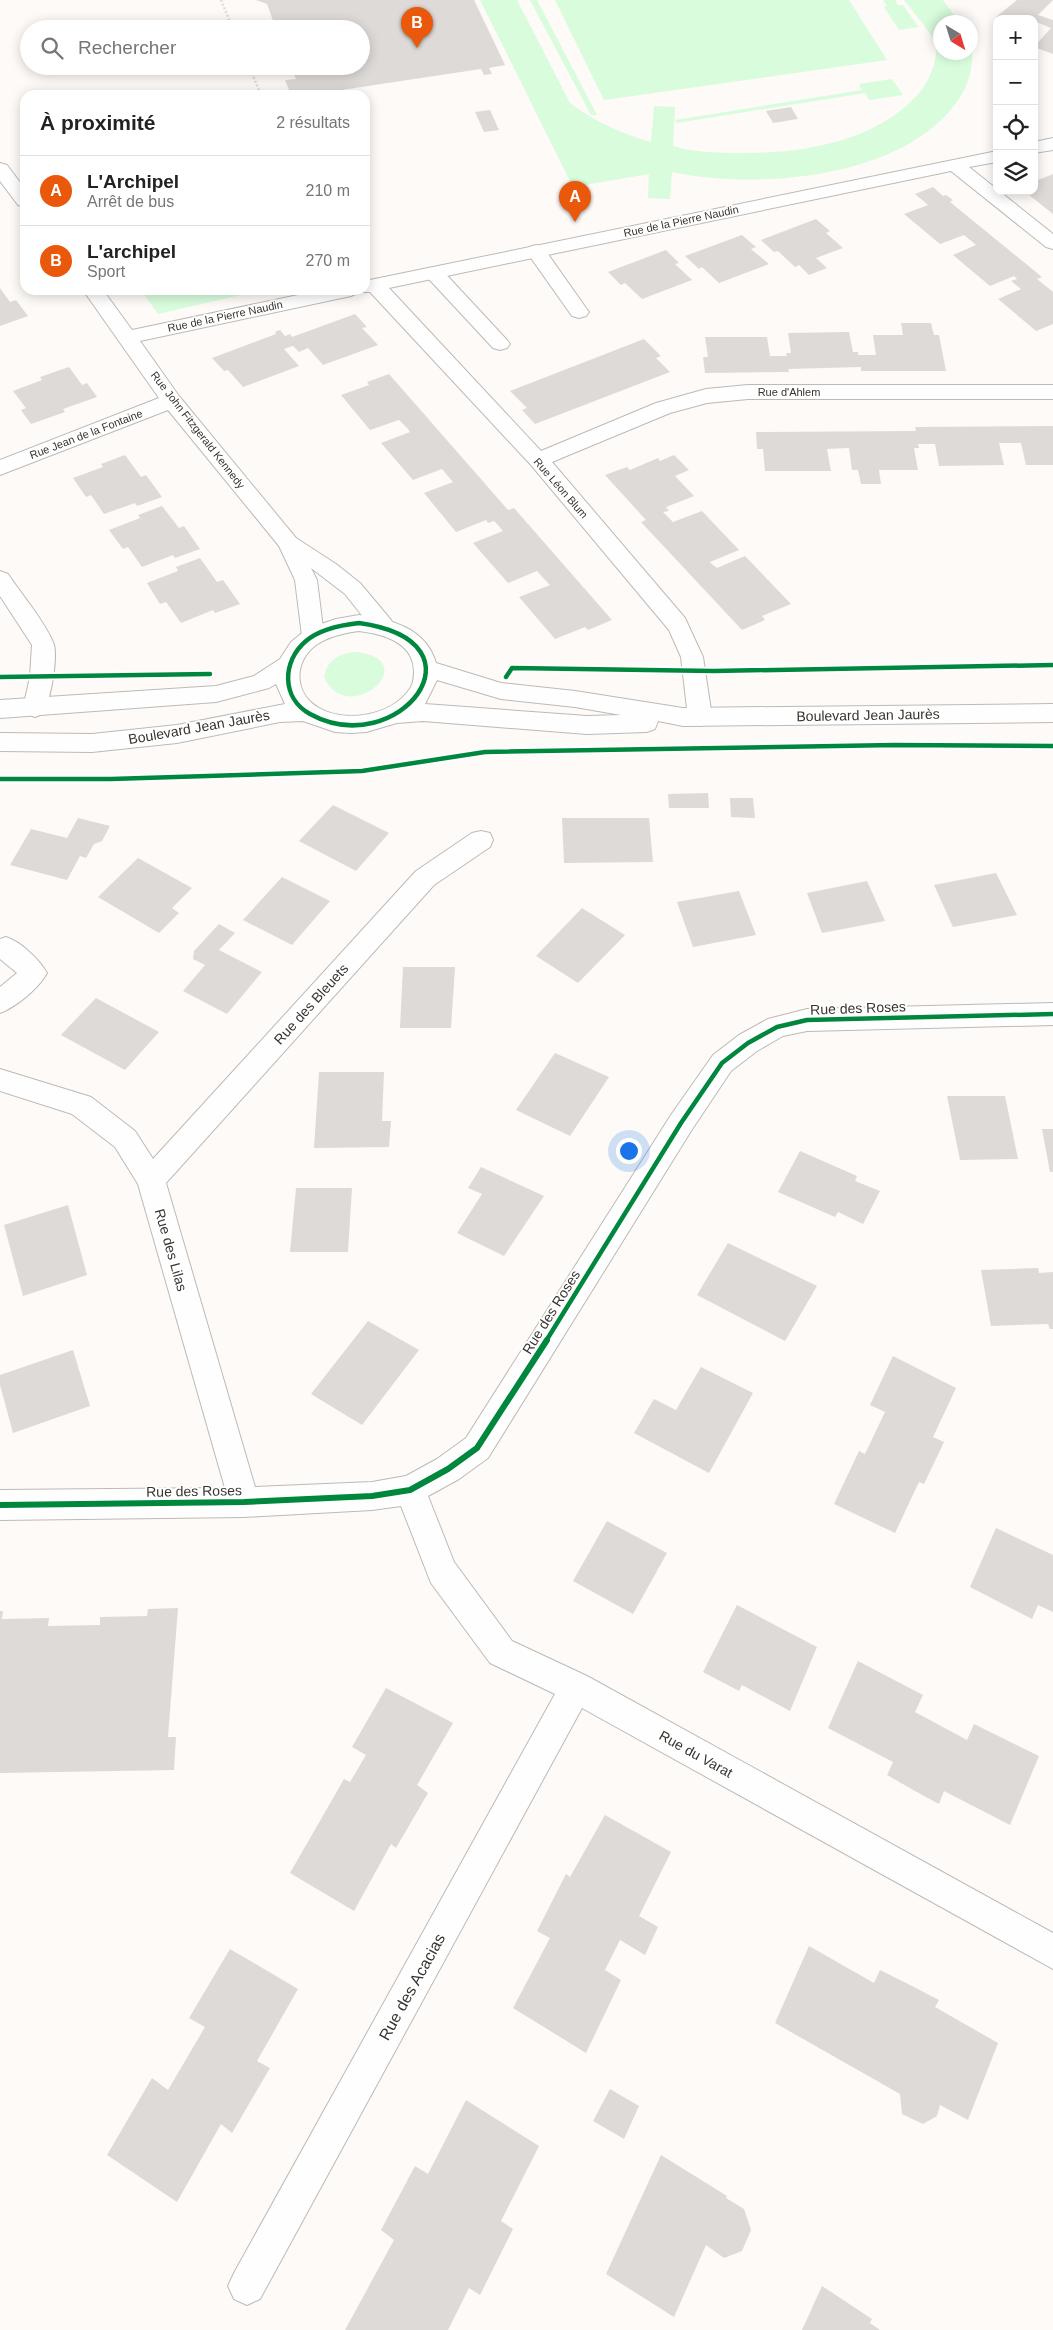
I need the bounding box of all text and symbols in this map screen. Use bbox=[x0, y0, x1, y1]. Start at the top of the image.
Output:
pin: B bbox=[401, 7, 433, 48]
north arrow bbox=[933, 15, 978, 60]
map controls bbox=[993, 15, 1038, 195]
button: + bbox=[993, 15, 1038, 60]
search box bbox=[20, 20, 370, 75]
icon: search bbox=[38, 34, 66, 62]
text: Rechercher bbox=[78, 37, 176, 58]
button: − bbox=[993, 60, 1038, 105]
button: locate bbox=[993, 105, 1038, 150]
text: À proximité bbox=[40, 111, 156, 134]
text: 2 résultats bbox=[276, 114, 350, 131]
button: layers bbox=[993, 150, 1038, 195]
text: L'Archipel bbox=[87, 171, 179, 192]
pin: A bbox=[559, 181, 591, 222]
text: A bbox=[50, 182, 62, 199]
text: 210 m bbox=[306, 182, 350, 199]
text: Arrêt de bus bbox=[87, 193, 174, 210]
street label: Rue de la Pierre Naudin bbox=[622, 203, 740, 239]
text: L'archipel bbox=[87, 241, 176, 262]
text: B bbox=[50, 252, 62, 269]
text: 270 m bbox=[306, 252, 350, 269]
text: Sport bbox=[87, 263, 125, 280]
street label: Rue de la Pierre Naudin bbox=[166, 298, 284, 334]
street label: Rue John Fitzgerald Kennedy bbox=[149, 369, 248, 491]
street label: Rue d'Ahlem bbox=[758, 386, 820, 398]
street label: Rue Jean de la Fontaine bbox=[28, 407, 144, 461]
street label: Rue Léon Blum bbox=[532, 455, 590, 521]
street label: Boulevard Jean Jaurès bbox=[796, 706, 940, 724]
street label: Boulevard Jean Jaurès bbox=[127, 707, 271, 747]
street label: Rue des Bleuets bbox=[271, 960, 351, 1048]
street label: Rue des Roses bbox=[810, 998, 906, 1018]
your location bbox=[616, 1138, 642, 1164]
street label: Rue des Lilas bbox=[152, 1207, 190, 1293]
street label: Rue des Roses bbox=[519, 1267, 583, 1357]
street label: Rue des Roses bbox=[146, 1482, 242, 1500]
street label: Rue du Varat bbox=[656, 1727, 736, 1781]
street label: Rue des Acacias bbox=[376, 1931, 448, 2043]

